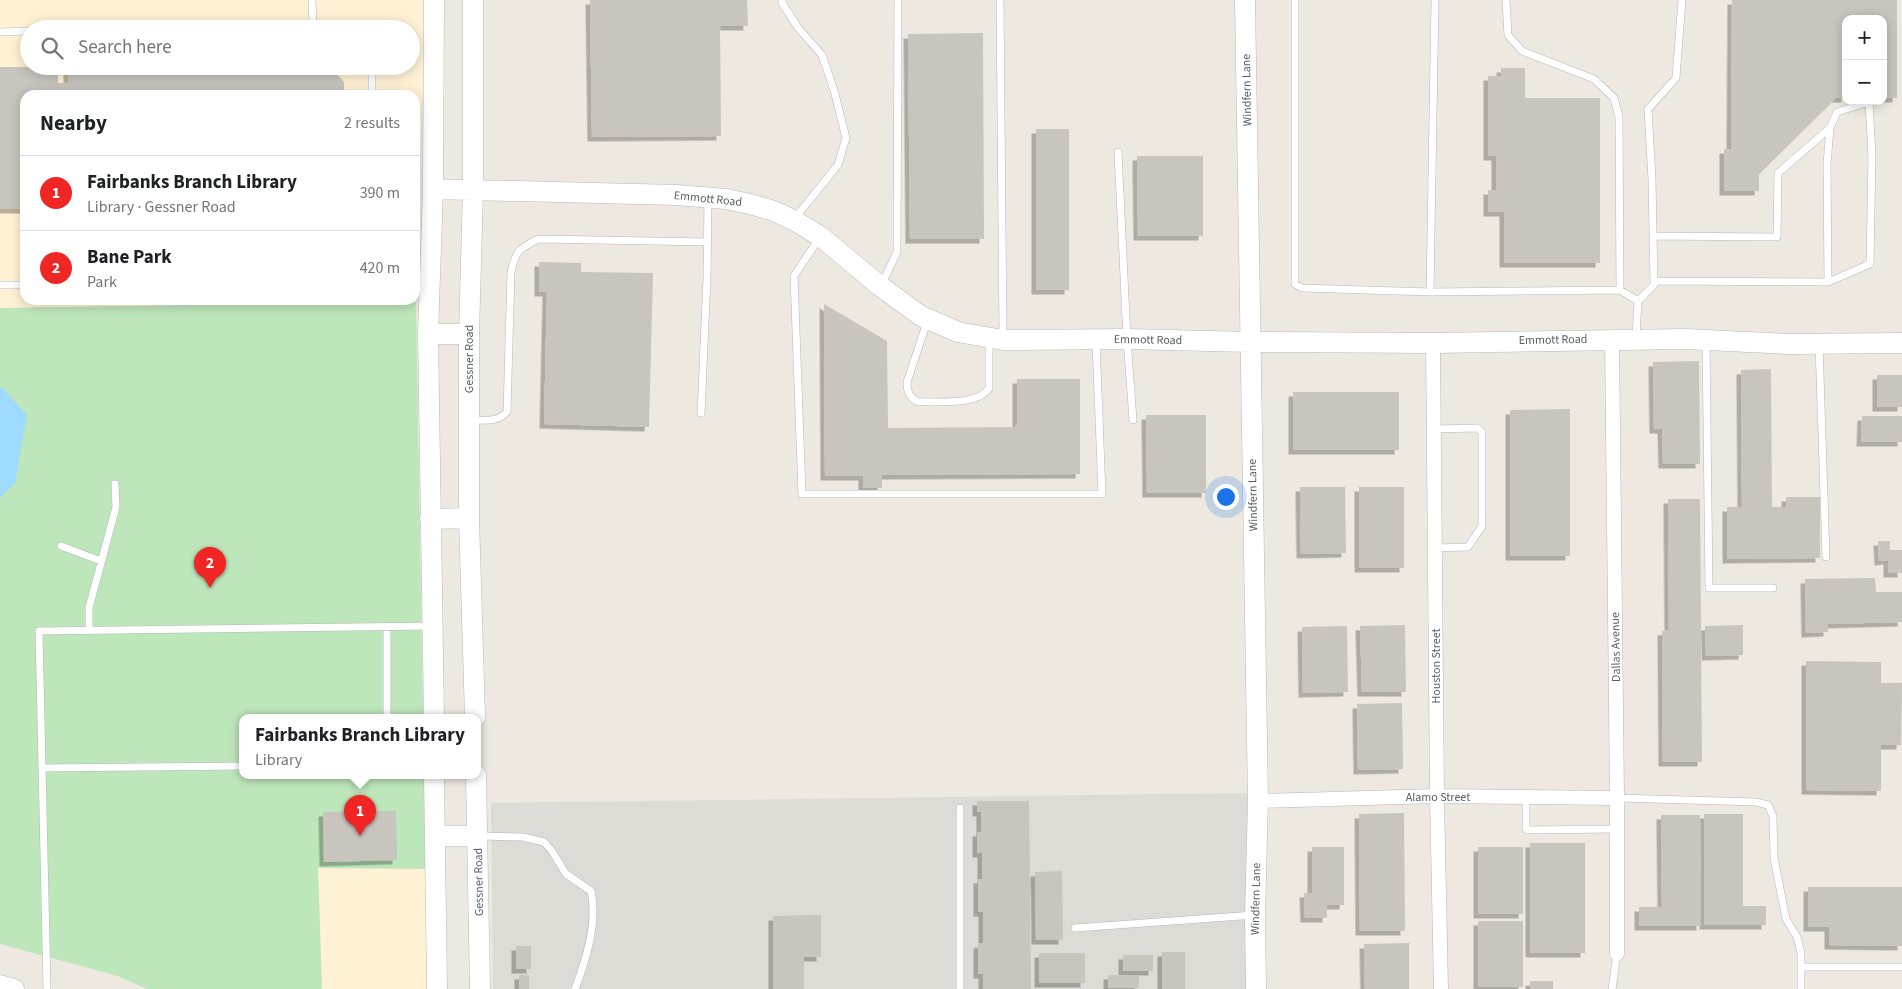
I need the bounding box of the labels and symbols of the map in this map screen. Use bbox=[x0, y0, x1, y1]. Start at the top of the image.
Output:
street label: Windfern Lane bbox=[1238, 54, 1256, 126]
street label: Emmott Road bbox=[673, 187, 743, 211]
street label: Gessner Road bbox=[461, 325, 478, 393]
street label: Emmott Road bbox=[1114, 331, 1182, 349]
street label: Emmott Road bbox=[1519, 331, 1587, 349]
street label: Windfern Lane bbox=[1244, 459, 1262, 531]
your location bbox=[1213, 484, 1239, 510]
pin: 2 bbox=[194, 547, 226, 588]
street label: Dallas Avenue bbox=[1607, 612, 1625, 682]
street label: Houston Street bbox=[1428, 628, 1445, 704]
street label: Alamo Street bbox=[1406, 789, 1470, 806]
pin: 1 bbox=[344, 795, 376, 836]
street label: Gessner Road bbox=[470, 848, 488, 916]
street label: Windfern Lane bbox=[1247, 863, 1265, 935]

